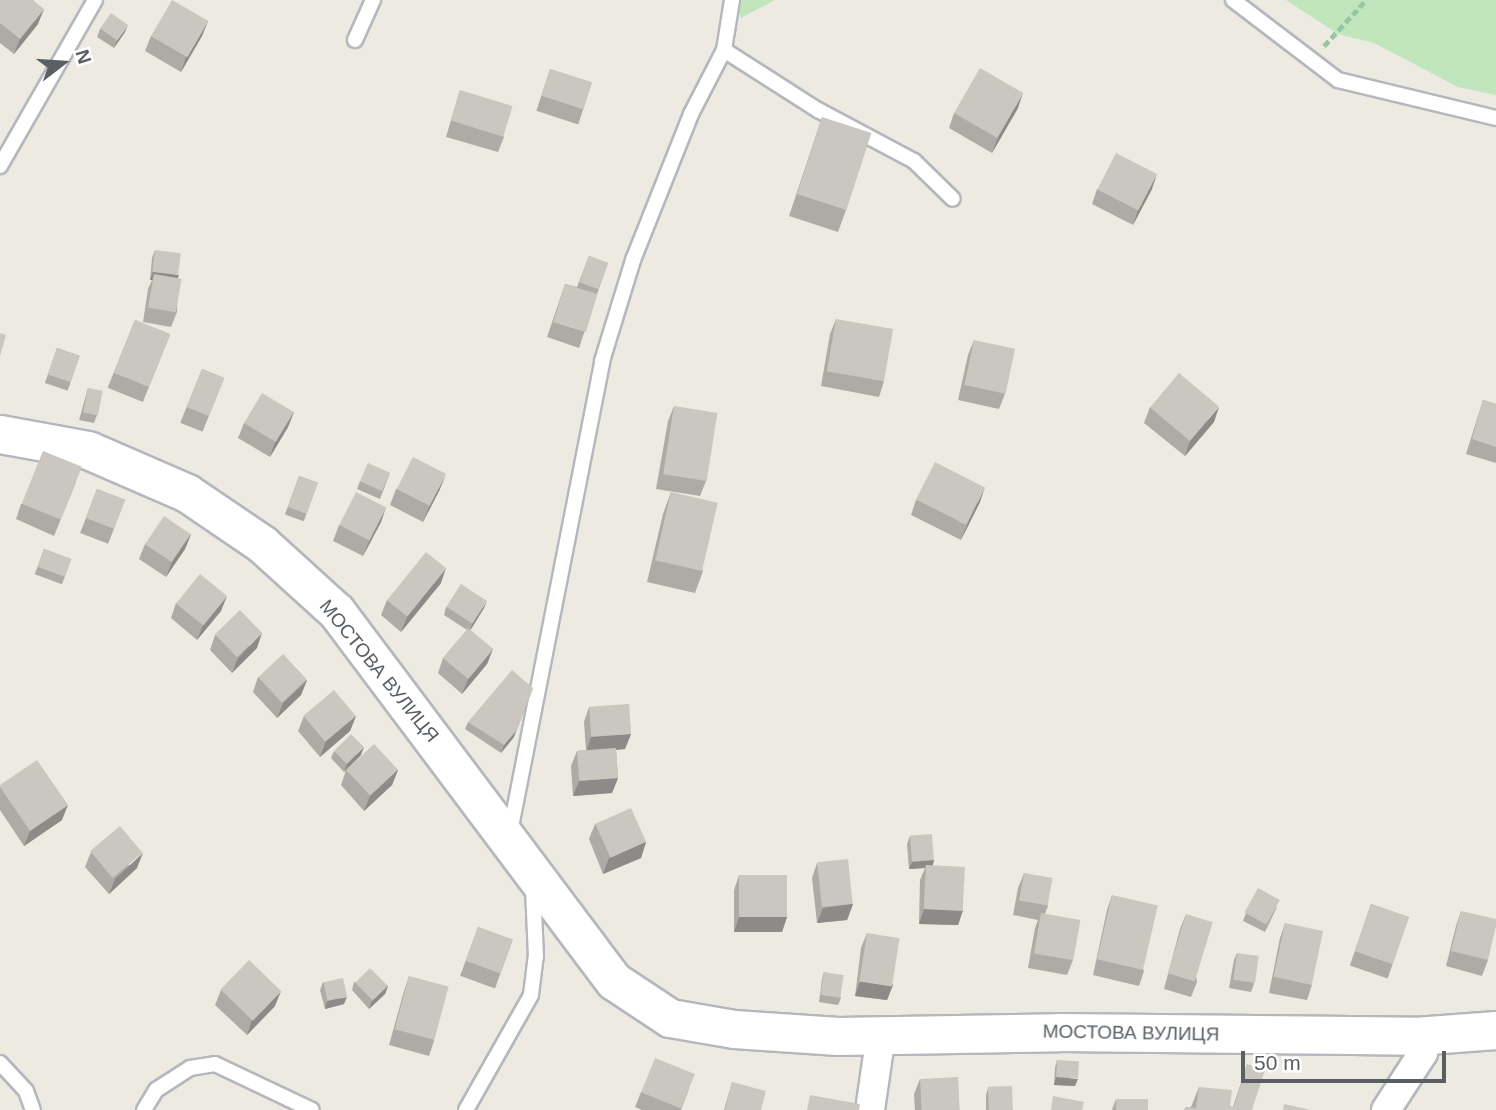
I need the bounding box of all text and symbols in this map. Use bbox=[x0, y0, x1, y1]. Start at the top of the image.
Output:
north arrow bbox=[28, 28, 98, 98]
text: N bbox=[72, 47, 96, 66]
street label: МОСТОВА ВУЛИЦЯ bbox=[315, 595, 443, 747]
street label: МОСТОВА ВУЛИЦЯ bbox=[1043, 1020, 1219, 1046]
scale bar bbox=[1244, 1036, 1449, 1080]
text: 50 m bbox=[1254, 1051, 1301, 1074]

